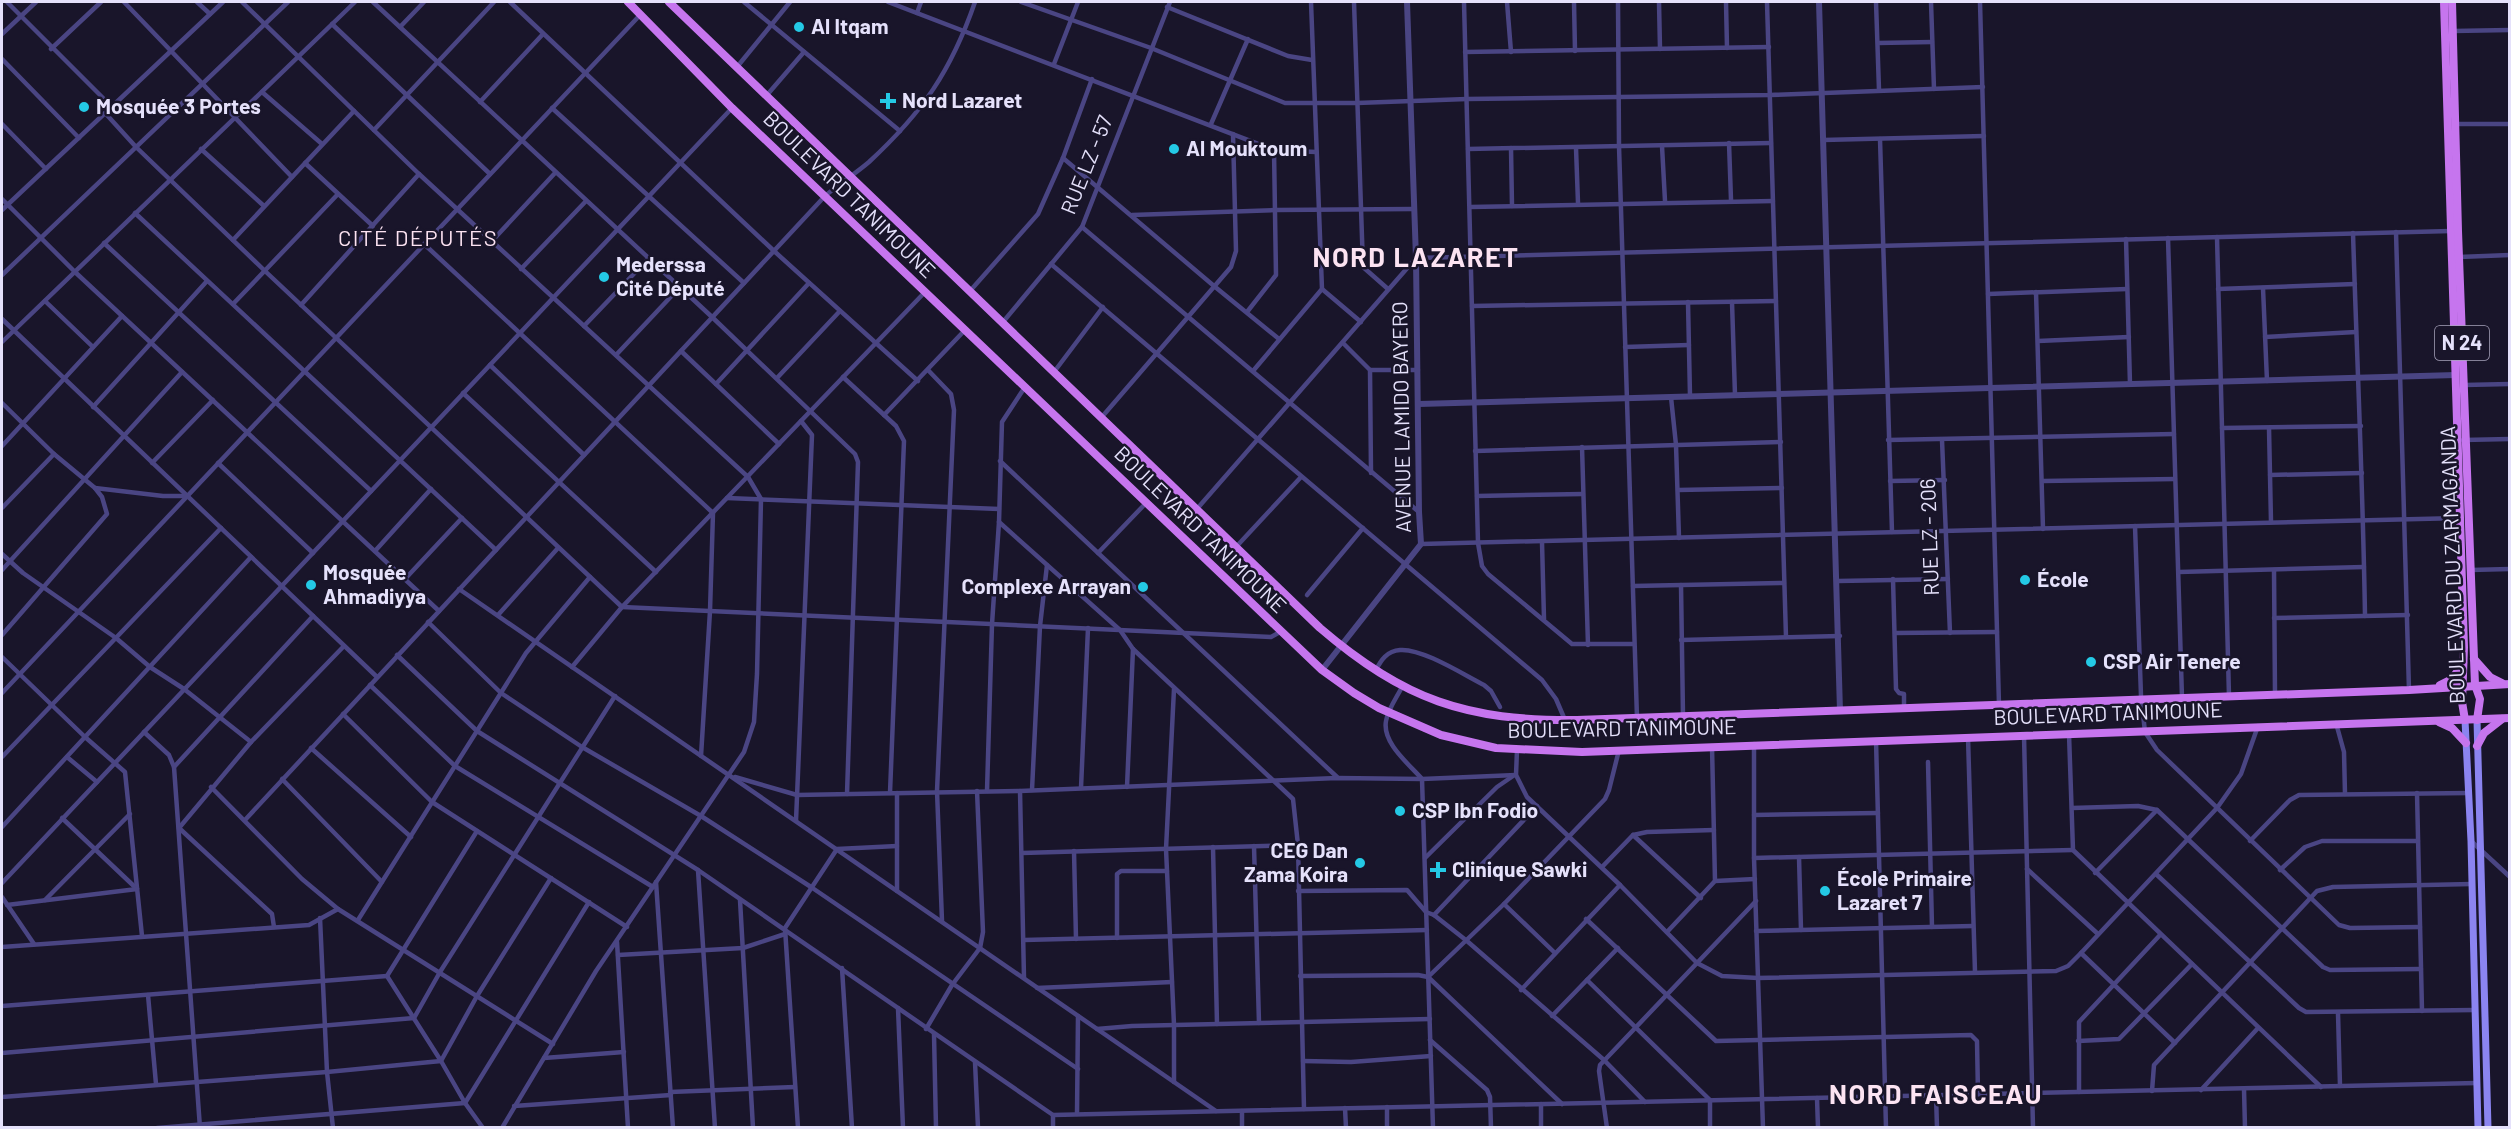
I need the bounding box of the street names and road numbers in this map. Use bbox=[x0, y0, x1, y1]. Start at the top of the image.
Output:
street label: BOULEVARD TANIMOUNE bbox=[759, 105, 941, 283]
street label: RUE LZ - 57 bbox=[1054, 111, 1117, 217]
street label: AVENUE LAMIDO BAYERO bbox=[1386, 301, 1415, 533]
road number: N 24 bbox=[2435, 326, 2489, 360]
street label: BOULEVARD DU ZARMAGANDA bbox=[2434, 425, 2469, 704]
street label: BOULEVARD TANIMOUNE bbox=[1110, 440, 1292, 618]
street label: RUE LZ - 206 bbox=[1914, 478, 1943, 596]
street label: BOULEVARD TANIMOUNE bbox=[1993, 696, 2223, 729]
street label: BOULEVARD TANIMOUNE bbox=[1507, 713, 1737, 742]

